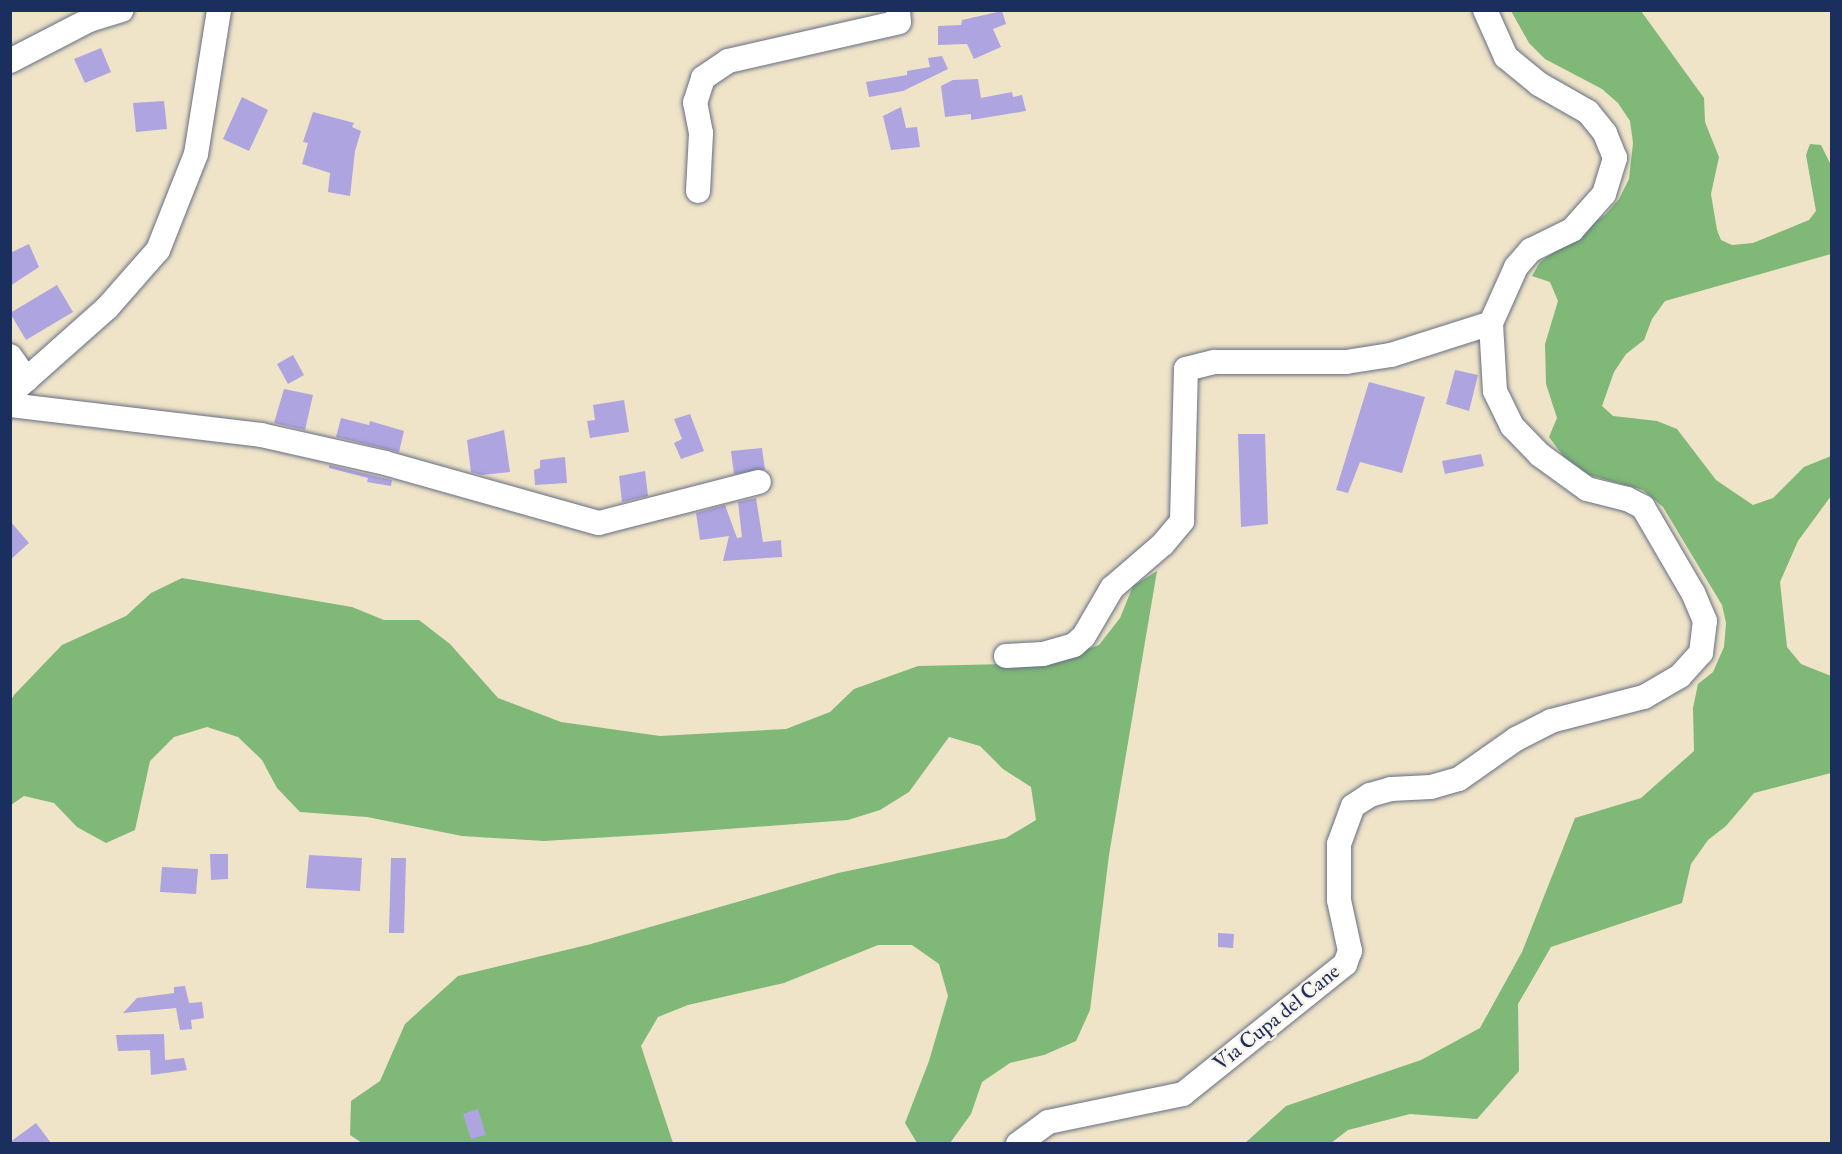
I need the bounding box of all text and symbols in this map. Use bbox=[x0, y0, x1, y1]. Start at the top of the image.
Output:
street label: Via Cupa del Cane bbox=[1209, 959, 1345, 1077]

